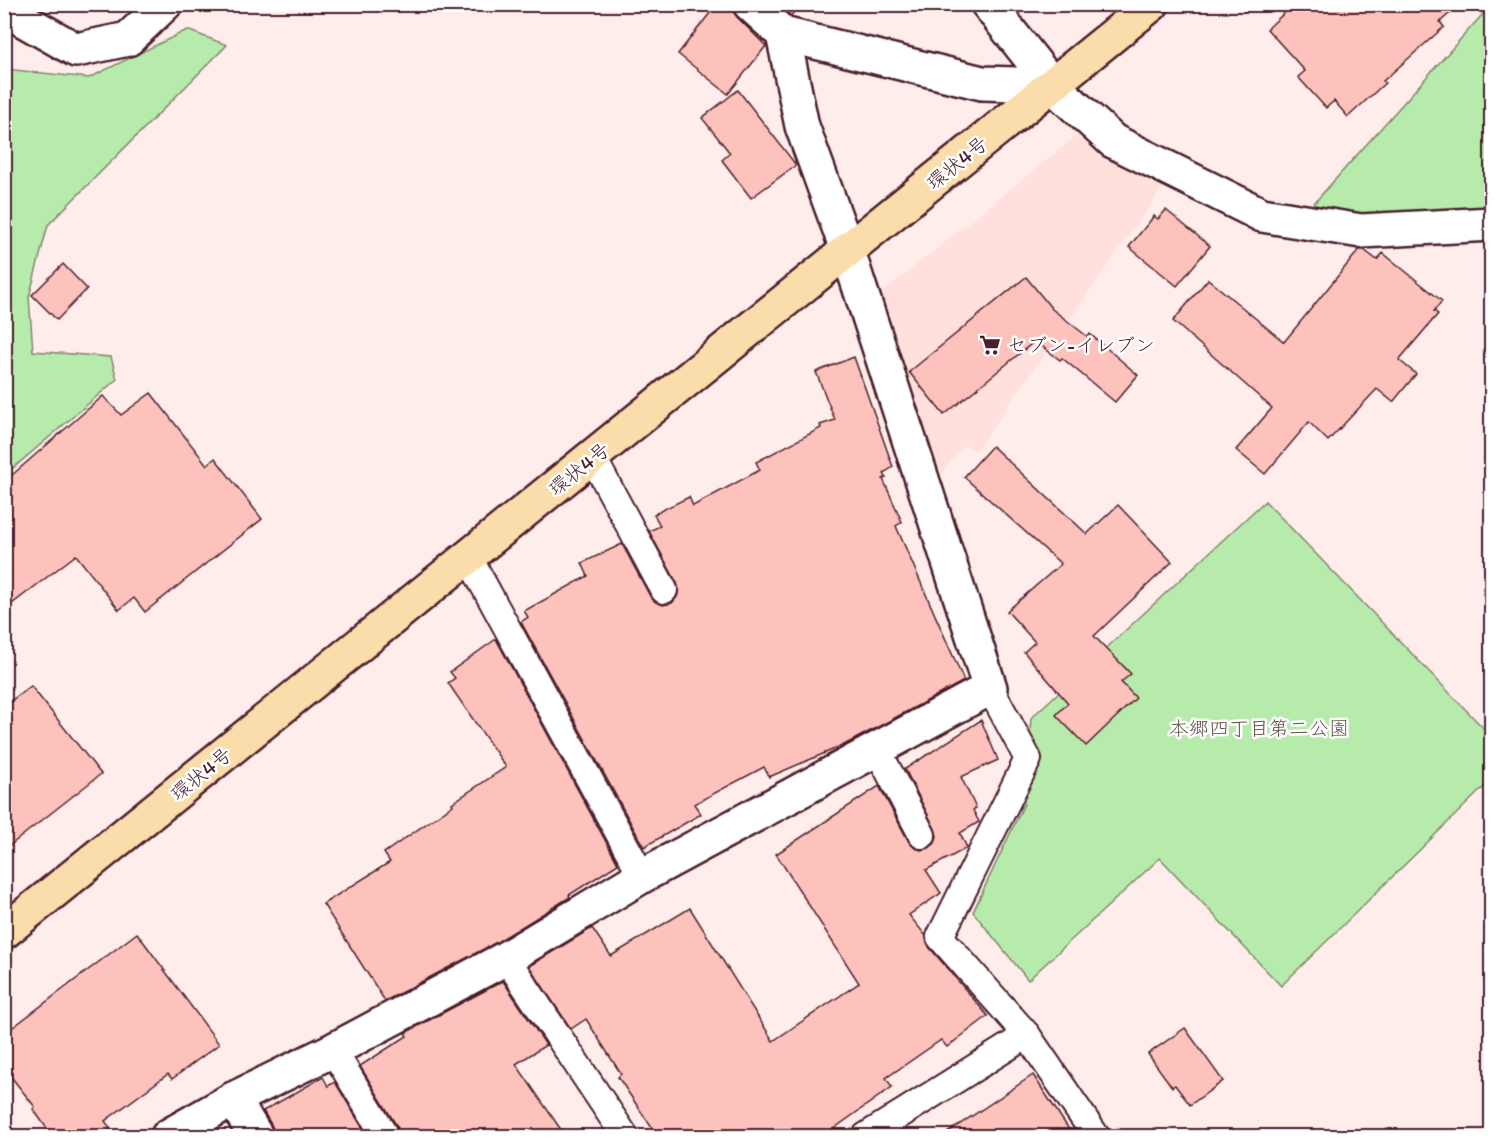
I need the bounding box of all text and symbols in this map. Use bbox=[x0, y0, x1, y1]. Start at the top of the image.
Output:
street label: 環状4号 bbox=[921, 131, 993, 195]
supermarket icon: セブン-イレブン bbox=[978, 333, 1002, 357]
place label: セブン-イレブン bbox=[1007, 333, 1155, 357]
street label: 環状4号 bbox=[543, 437, 615, 501]
park label: 本郷四丁目第二公園 bbox=[1169, 716, 1349, 740]
street label: 環状4号 bbox=[165, 742, 237, 806]

